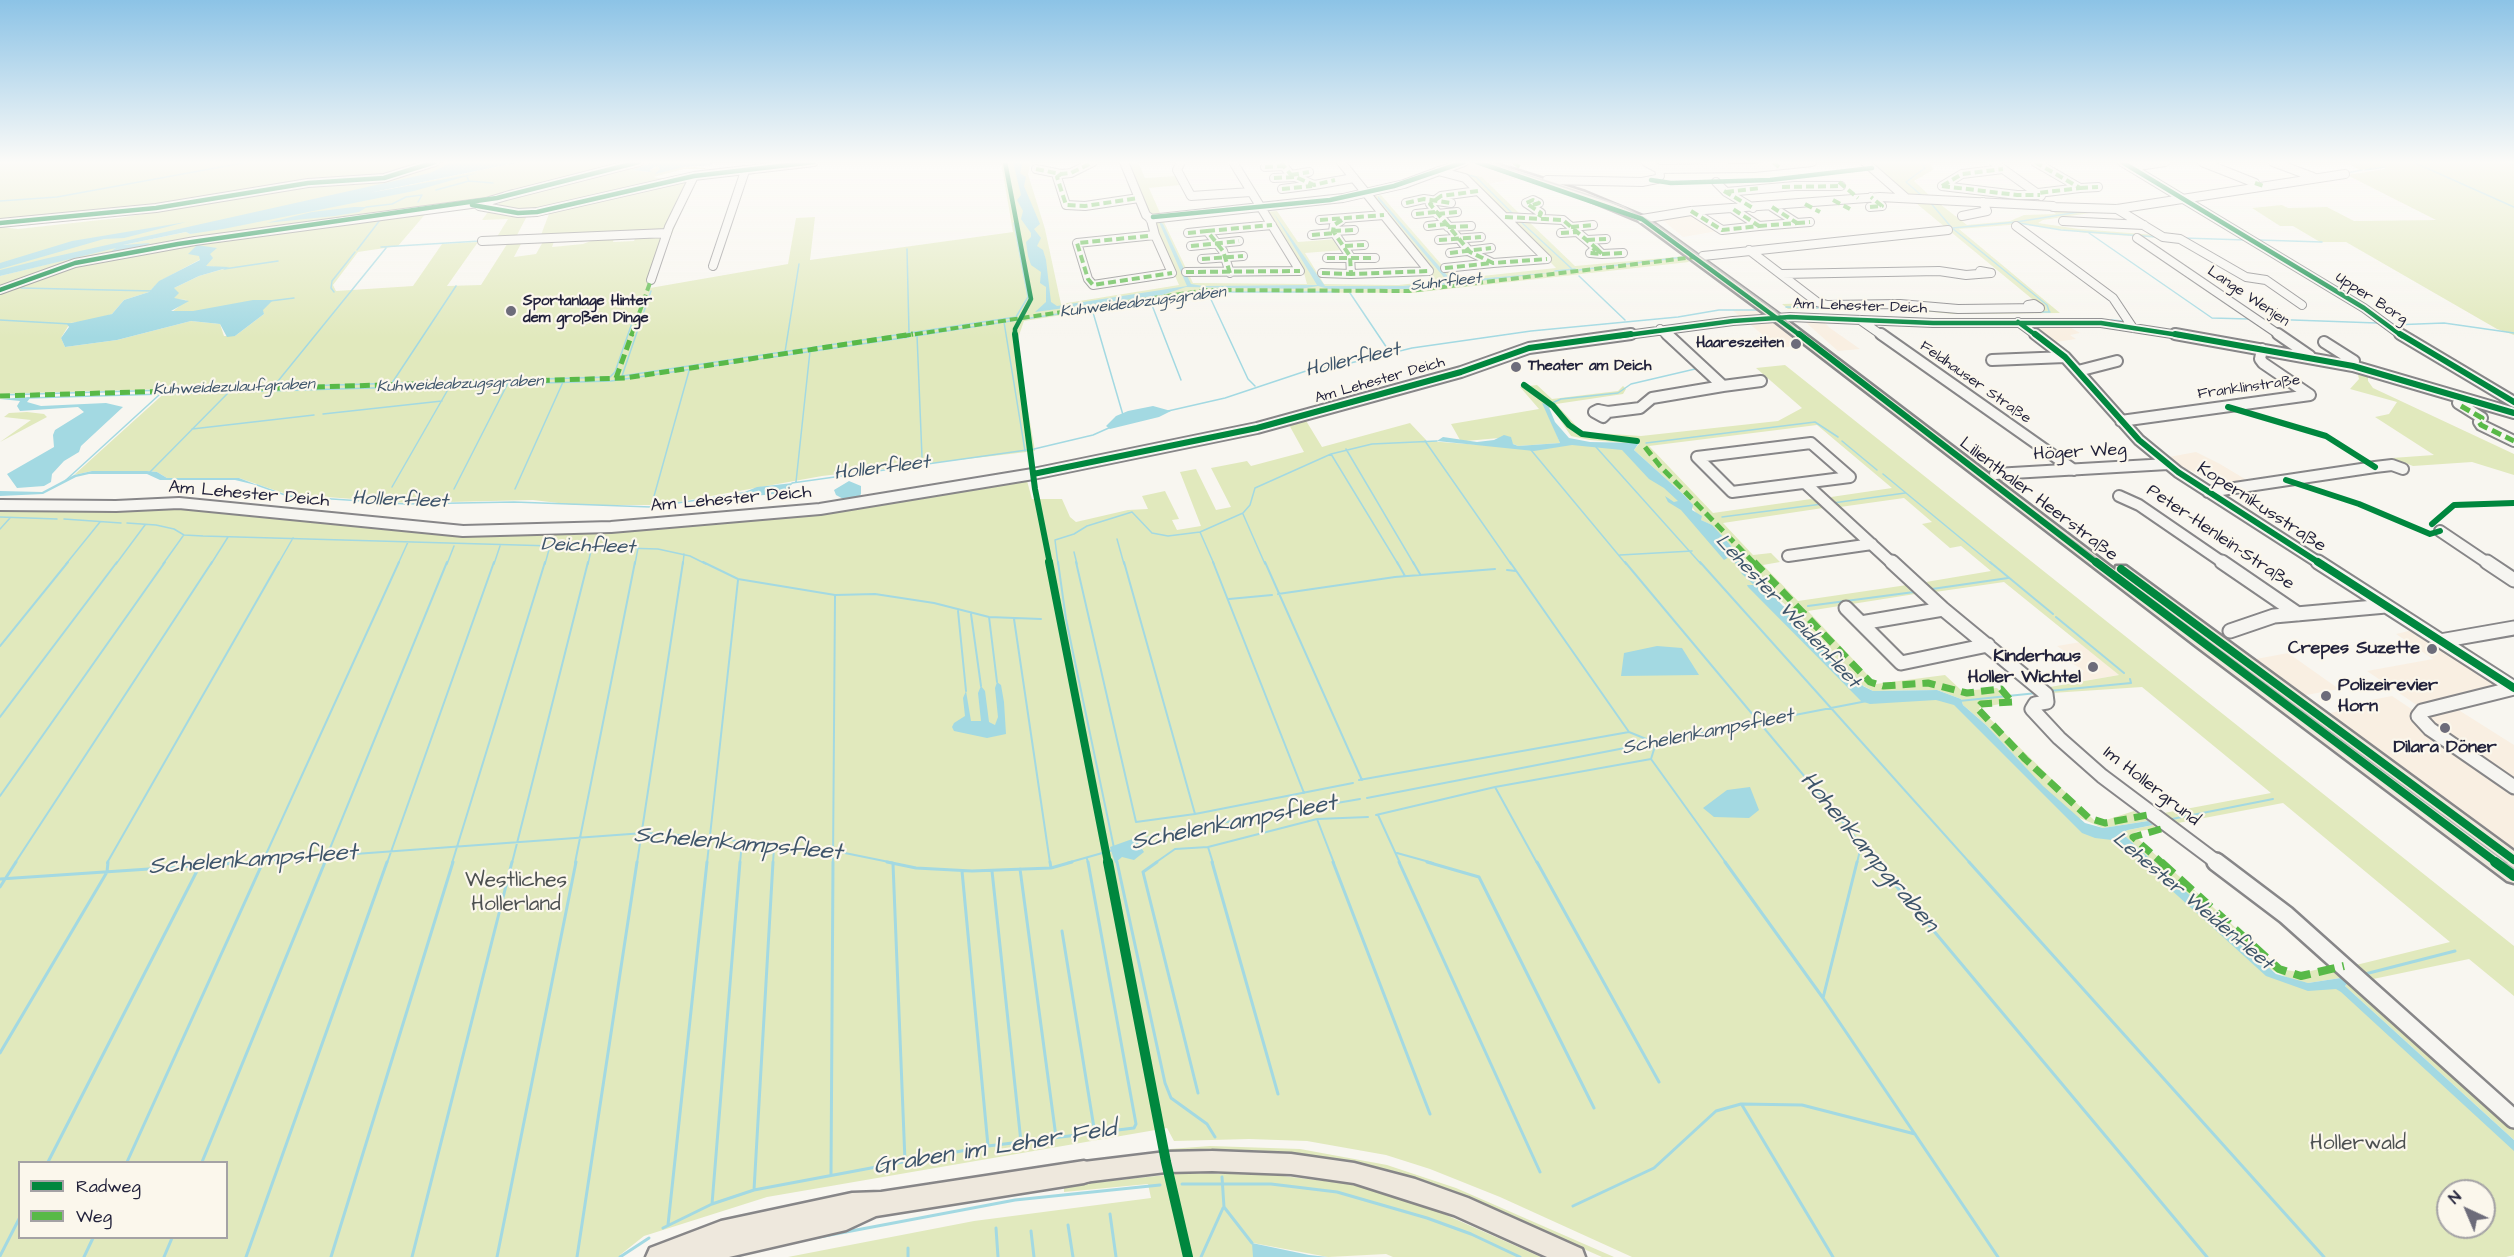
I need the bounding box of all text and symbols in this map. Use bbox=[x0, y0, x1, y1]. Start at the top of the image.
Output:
street label: Lange Wenjen bbox=[2203, 263, 2293, 331]
street label: Upper Borg bbox=[2331, 269, 2411, 329]
water label: Suhrfleet bbox=[1410, 270, 1482, 296]
water label: Kuhweideabzugsgraben bbox=[1059, 283, 1227, 323]
place label: Sportanlage Hinter dem großen Dinge bbox=[523, 293, 652, 328]
street label: Am Lehester Deich bbox=[1793, 296, 1927, 318]
marker: Sportanlage Hinter dem großen Dinge bbox=[504, 304, 518, 318]
place label: Haareszeiten bbox=[1696, 335, 1784, 353]
marker: Haareszeiten bbox=[1789, 337, 1803, 351]
water label: Hollerfleet bbox=[1303, 338, 1403, 384]
street label: Feldhauser Straße bbox=[1916, 338, 2034, 428]
street label: Am Lehester Deich bbox=[1313, 354, 1447, 408]
place label: Theater am Deich bbox=[1528, 358, 1651, 376]
marker: Theater am Deich bbox=[1509, 360, 1523, 374]
water label: Kuhweideabzugsgraben bbox=[376, 372, 544, 398]
street label: Franklinstraße bbox=[2197, 372, 2301, 404]
water label: Kuhweidezulaufgraben bbox=[153, 376, 315, 400]
street label: Lilienthaler Heerstraße bbox=[1955, 433, 2121, 567]
street label: Höger Weg bbox=[2033, 440, 2127, 466]
water label: Hollerfleet bbox=[833, 451, 931, 487]
street label: Kopernikusstraße bbox=[2192, 458, 2330, 558]
street label: Am Lehester Deich bbox=[168, 477, 330, 513]
street label: Peter-Henlein-Straße bbox=[2142, 480, 2298, 596]
street label: Am Lehester Deich bbox=[650, 482, 812, 518]
water label: Hollerfleet bbox=[351, 487, 449, 515]
water label: Lehester Weidenfleet bbox=[1709, 530, 1865, 694]
water label: Deichfleet bbox=[541, 533, 635, 561]
place label: Crepes Suzette bbox=[2288, 638, 2420, 660]
marker: Crepes Suzette bbox=[2425, 642, 2439, 656]
place label: Kinderhaus Holler Wichtel bbox=[1968, 646, 2081, 688]
marker: Kinderhaus Holler Wichtel bbox=[2086, 660, 2100, 674]
place label: Polizeirevier Horn bbox=[2338, 675, 2438, 718]
marker: Polizeirevier Horn bbox=[2319, 689, 2333, 703]
water label: Schelenkampsfleet bbox=[1620, 705, 1796, 761]
marker: Dilara Döner bbox=[2438, 721, 2452, 735]
place label: Dilara Döner bbox=[2393, 737, 2497, 759]
street label: Im Hollergrund bbox=[2098, 743, 2204, 831]
water label: Hohenkampgraben bbox=[1793, 767, 1943, 939]
water label: Schelenkampsfleet bbox=[1129, 790, 1339, 858]
water label: Schelenkampsfleet bbox=[633, 822, 843, 868]
water label: Lehester Weidenfleet bbox=[2107, 828, 2277, 976]
water label: Schelenkampsfleet bbox=[148, 839, 358, 883]
park label: Westliches Hollerland bbox=[465, 869, 567, 919]
water label: Graben im Leher Feld bbox=[872, 1116, 1118, 1182]
park label: Hollerwald bbox=[2310, 1132, 2406, 1158]
legend bbox=[18, 1161, 228, 1239]
text: Radweg bbox=[76, 1174, 141, 1199]
north arrow bbox=[2436, 1179, 2496, 1239]
text: N bbox=[2444, 1186, 2466, 1209]
text: Weg bbox=[76, 1204, 112, 1229]

